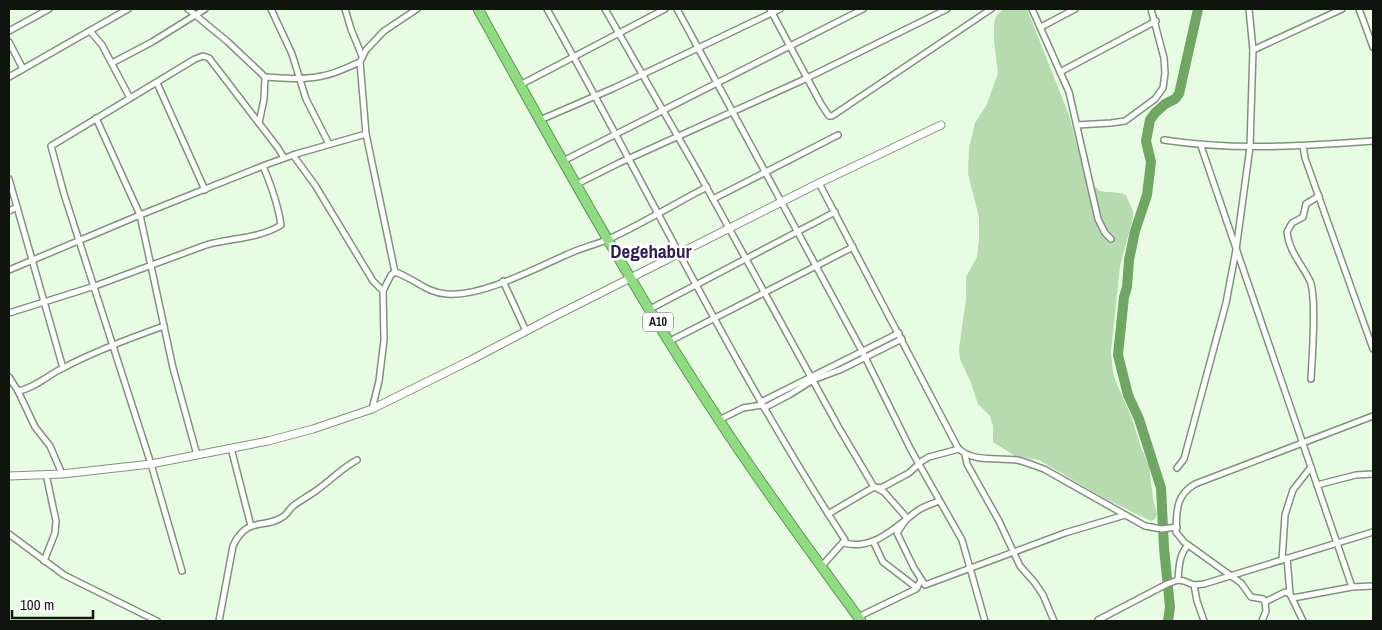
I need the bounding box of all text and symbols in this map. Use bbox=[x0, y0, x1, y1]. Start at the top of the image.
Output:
district label: Degehabur bbox=[610, 238, 692, 264]
road number: A10 bbox=[643, 313, 673, 332]
scale bar bbox=[12, 588, 94, 620]
text: 100 m bbox=[20, 594, 54, 615]

